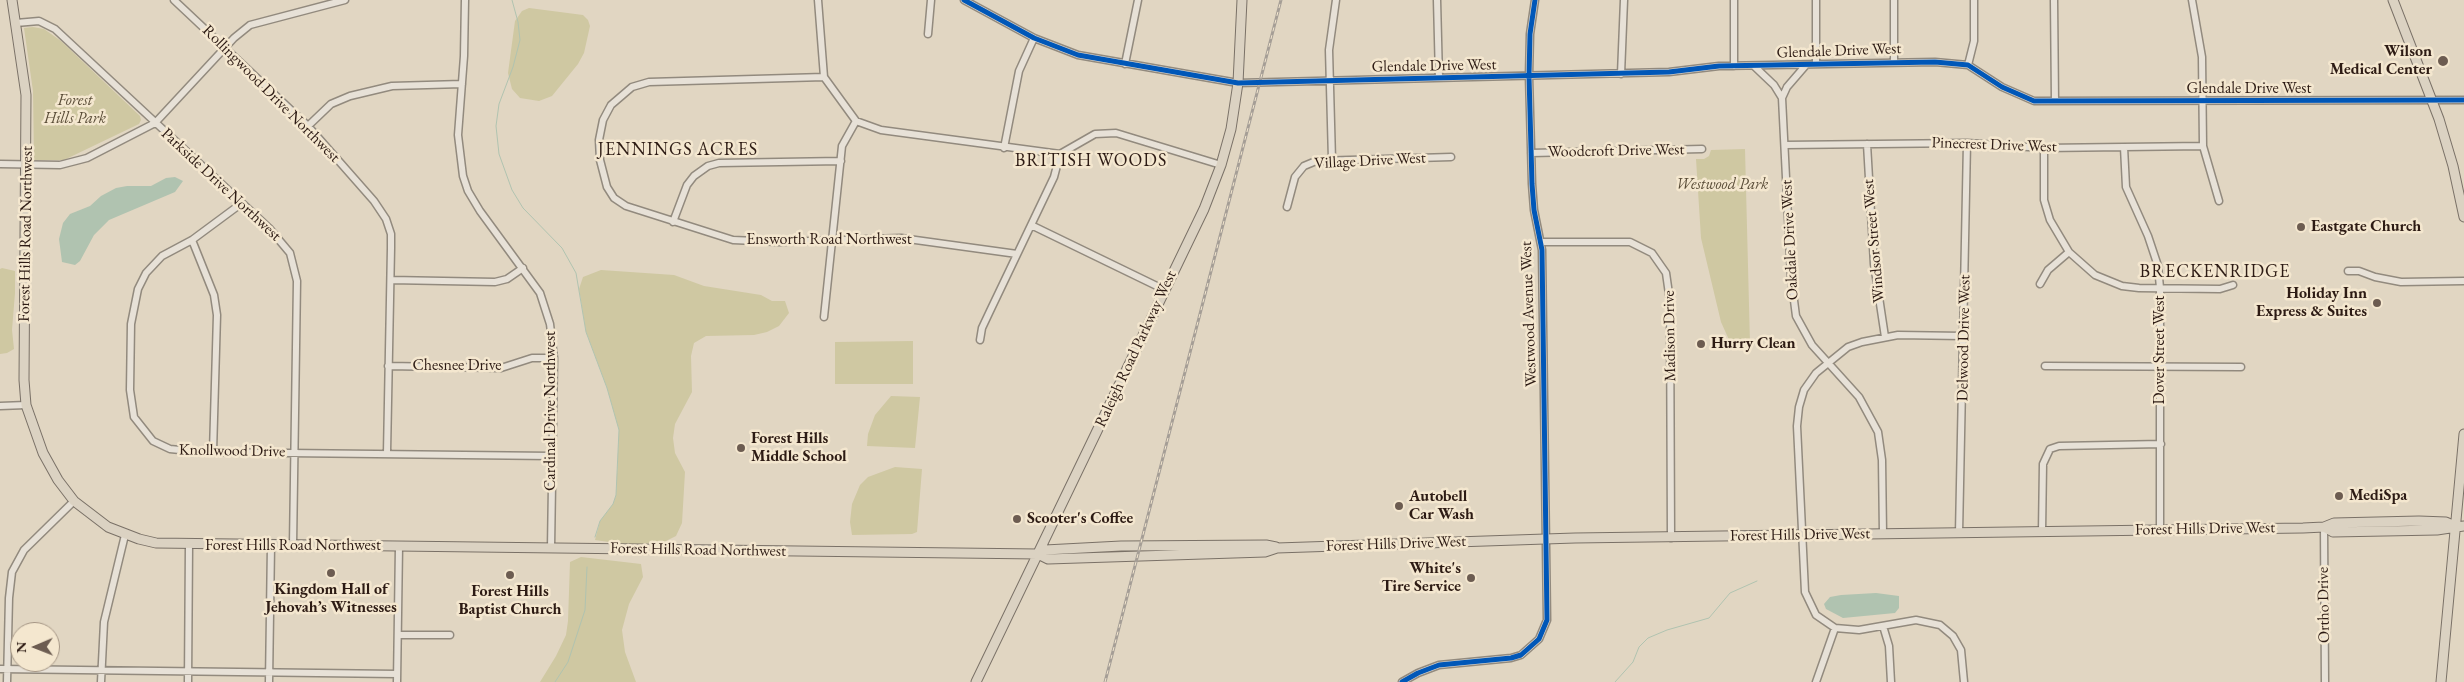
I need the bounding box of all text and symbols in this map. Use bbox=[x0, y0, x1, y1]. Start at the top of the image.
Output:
street label: Rollingwood Drive Northwest bbox=[198, 21, 344, 167]
street label: Glendale Drive West bbox=[1776, 39, 1902, 63]
place label: Wilson Medical Center bbox=[2330, 42, 2432, 80]
marker: Wilson Medical Center bbox=[2436, 54, 2450, 68]
street label: Glendale Drive West bbox=[1371, 55, 1497, 77]
street label: Glendale Drive West bbox=[2187, 79, 2311, 99]
park label: Forest Hills Park bbox=[44, 91, 106, 129]
street label: Parkside Drive Northwest bbox=[157, 124, 285, 246]
street label: Pinecrest Drive West bbox=[1931, 133, 2057, 157]
district label: JENNINGS ACRES bbox=[596, 139, 760, 161]
street label: Woodcroft Drive West bbox=[1547, 140, 1685, 162]
street label: Forest Hills Road Northwest bbox=[15, 146, 37, 322]
street label: Village Drive West bbox=[1314, 148, 1426, 174]
district label: BRITISH WOODS bbox=[1013, 150, 1169, 172]
park label: Westwood Park bbox=[1676, 175, 1768, 195]
street label: Windsor Street West bbox=[1859, 178, 1889, 304]
street label: Oakdale Drive West bbox=[1777, 179, 1803, 301]
place label: Eastgate Church bbox=[2311, 217, 2421, 237]
marker: Eastgate Church bbox=[2295, 221, 2307, 233]
street label: Ensworth Road Northwest bbox=[746, 230, 912, 250]
street label: Westwood Avenue West bbox=[1517, 241, 1541, 387]
district label: BRECKENRIDGE bbox=[2138, 261, 2292, 283]
street label: Raleigh Road Parkway West bbox=[1091, 268, 1181, 430]
street label: Delwood Drive West bbox=[1953, 274, 1975, 402]
place label: Holiday Inn Express & Suites bbox=[2256, 284, 2367, 322]
street label: Madison Drive bbox=[1660, 290, 1680, 382]
street label: Dover Street West bbox=[2150, 296, 2170, 404]
marker: Holiday Inn Express & Suites bbox=[2371, 297, 2383, 309]
street label: Cardinal Drive Northwest bbox=[541, 331, 561, 491]
place label: Hurry Clean bbox=[1711, 334, 1795, 354]
marker: Hurry Clean bbox=[1695, 338, 1707, 350]
street label: Chesnee Drive bbox=[412, 356, 502, 376]
place label: Forest Hills Middle School bbox=[751, 429, 846, 467]
street label: Knollwood Drive bbox=[179, 440, 285, 462]
marker: Forest Hills Middle School bbox=[735, 442, 747, 454]
place label: MediSpa bbox=[2349, 486, 2407, 506]
place label: Autobell Car Wash bbox=[1409, 487, 1474, 525]
marker: MediSpa bbox=[2333, 490, 2345, 502]
marker: Autobell Car Wash bbox=[1393, 500, 1405, 512]
place label: Scooter's Coffee bbox=[1027, 509, 1133, 529]
marker: Scooter's Coffee bbox=[1011, 513, 1023, 525]
street label: Forest Hills Drive West bbox=[2135, 518, 2275, 540]
street label: Forest Hills Drive West bbox=[1730, 524, 1870, 546]
street label: Forest Hills Drive West bbox=[1326, 532, 1466, 556]
street label: Forest Hills Road Northwest bbox=[205, 536, 381, 556]
street label: Forest Hills Road Northwest bbox=[610, 539, 786, 561]
place label: White's Tire Service bbox=[1382, 559, 1461, 597]
marker: Kingdom Hall of Jehovah’s Witnesses bbox=[325, 567, 337, 579]
street label: Ortho Drive bbox=[2314, 567, 2334, 643]
marker: Forest Hills Baptist Church bbox=[504, 569, 516, 581]
marker: White's Tire Service bbox=[1465, 572, 1477, 584]
place label: Kingdom Hall of Jehovah’s Witnesses bbox=[265, 580, 397, 618]
place label: Forest Hills Baptist Church bbox=[459, 582, 561, 620]
north arrow bbox=[10, 622, 60, 672]
text: N bbox=[12, 641, 30, 653]

